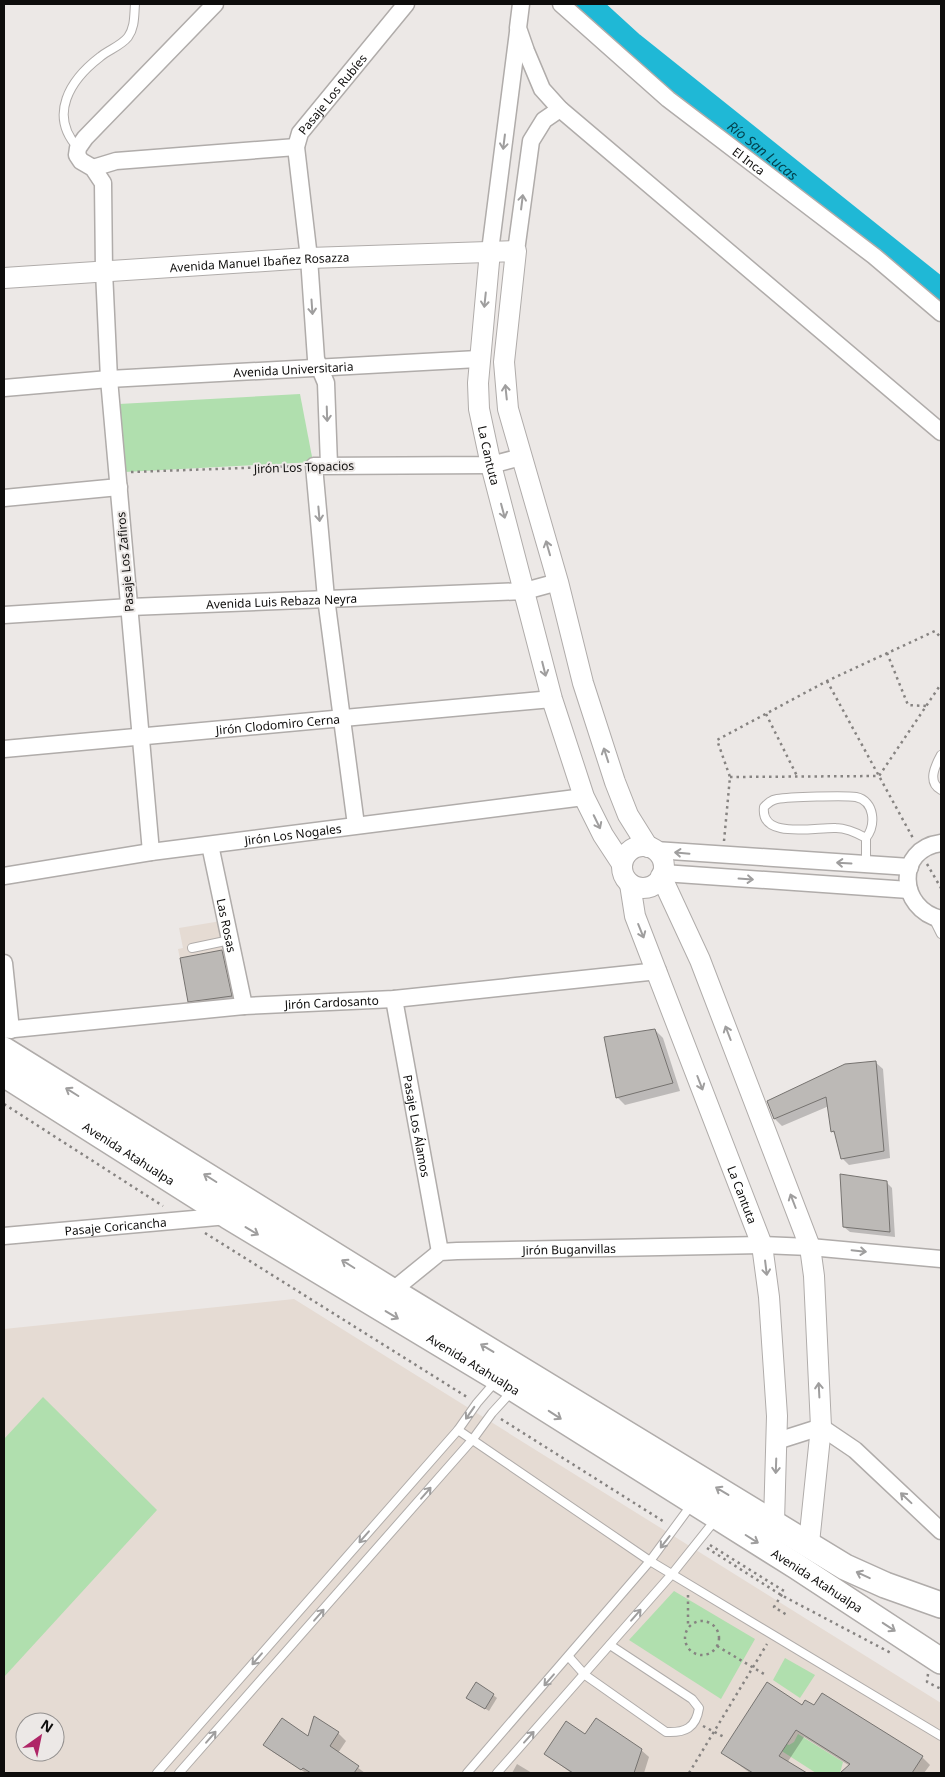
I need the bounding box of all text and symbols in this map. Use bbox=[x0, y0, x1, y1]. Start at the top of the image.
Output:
street label: Pasaje Los Rubíes bbox=[294, 50, 370, 138]
water label: Río San Lucas bbox=[724, 116, 803, 184]
one-way arrow bbox=[499, 134, 509, 150]
street label: El Inca bbox=[729, 143, 769, 179]
one-way arrow bbox=[517, 195, 527, 211]
street label: Avenida Manuel Ibañez Rosazza bbox=[169, 248, 350, 276]
one-way arrow bbox=[480, 291, 490, 307]
one-way arrow bbox=[308, 299, 317, 315]
street label: Avenida Universitaria bbox=[233, 357, 354, 381]
one-way arrow bbox=[501, 384, 511, 400]
one-way arrow bbox=[323, 406, 332, 422]
street label: La Cantuta bbox=[474, 424, 504, 487]
street label: Jirón Los Topacios bbox=[253, 457, 355, 477]
one-way arrow bbox=[499, 503, 509, 519]
one-way arrow bbox=[314, 506, 323, 522]
street label: Pasaje Los Zafiros bbox=[112, 511, 138, 613]
one-way arrow bbox=[542, 541, 552, 557]
street label: Avenida Luis Rebaza Neyra bbox=[206, 589, 357, 612]
one-way arrow bbox=[540, 660, 550, 676]
street label: Jirón Clodomiro Cerna bbox=[214, 710, 341, 738]
one-way arrow bbox=[601, 748, 611, 764]
one-way arrow bbox=[593, 814, 602, 829]
street label: Jirón Los Nogales bbox=[242, 819, 343, 849]
one-way arrow bbox=[674, 848, 690, 857]
one-way arrow bbox=[836, 859, 852, 868]
one-way arrow bbox=[738, 874, 754, 883]
street label: Las Rosas bbox=[213, 897, 241, 954]
one-way arrow bbox=[637, 923, 647, 938]
street label: Jirón Cardosanto bbox=[283, 991, 379, 1013]
one-way arrow bbox=[723, 1026, 732, 1041]
street label: Pasaje Los Álamos bbox=[399, 1073, 435, 1179]
one-way arrow bbox=[696, 1075, 705, 1090]
one-way arrow bbox=[66, 1087, 80, 1097]
street label: Avenida Atahualpa bbox=[80, 1118, 178, 1189]
street label: La Cantuta bbox=[724, 1163, 761, 1226]
one-way arrow bbox=[203, 1173, 217, 1183]
one-way arrow bbox=[788, 1194, 797, 1209]
street label: Pasaje Coricancha bbox=[64, 1213, 167, 1239]
one-way arrow bbox=[245, 1226, 259, 1236]
street label: Jirón Buganvillas bbox=[521, 1239, 616, 1258]
one-way arrow bbox=[850, 1246, 866, 1256]
one-way arrow bbox=[341, 1259, 355, 1269]
one-way arrow bbox=[761, 1260, 771, 1276]
one-way arrow bbox=[384, 1310, 398, 1320]
street label: Avenida Atahualpa bbox=[424, 1329, 523, 1399]
one-way arrow bbox=[480, 1343, 495, 1353]
one-way arrow bbox=[814, 1382, 823, 1398]
one-way arrow bbox=[464, 1406, 475, 1420]
one-way arrow bbox=[548, 1410, 562, 1420]
one-way arrow bbox=[771, 1457, 781, 1473]
one-way arrow bbox=[716, 1485, 730, 1495]
one-way arrow bbox=[421, 1486, 432, 1499]
one-way arrow bbox=[899, 1492, 912, 1504]
one-way arrow bbox=[359, 1530, 370, 1543]
one-way arrow bbox=[744, 1535, 758, 1545]
one-way arrow bbox=[659, 1536, 670, 1549]
street label: Avenida Atahualpa bbox=[768, 1544, 866, 1616]
one-way arrow bbox=[856, 1570, 871, 1580]
one-way arrow bbox=[313, 1608, 325, 1621]
one-way arrow bbox=[631, 1608, 642, 1621]
one-way arrow bbox=[881, 1622, 895, 1632]
one-way arrow bbox=[252, 1652, 263, 1665]
one-way arrow bbox=[543, 1674, 554, 1687]
north arrow bbox=[15, 1712, 65, 1762]
text: N bbox=[37, 1715, 57, 1737]
one-way arrow bbox=[206, 1730, 217, 1743]
one-way arrow bbox=[523, 1730, 535, 1743]

